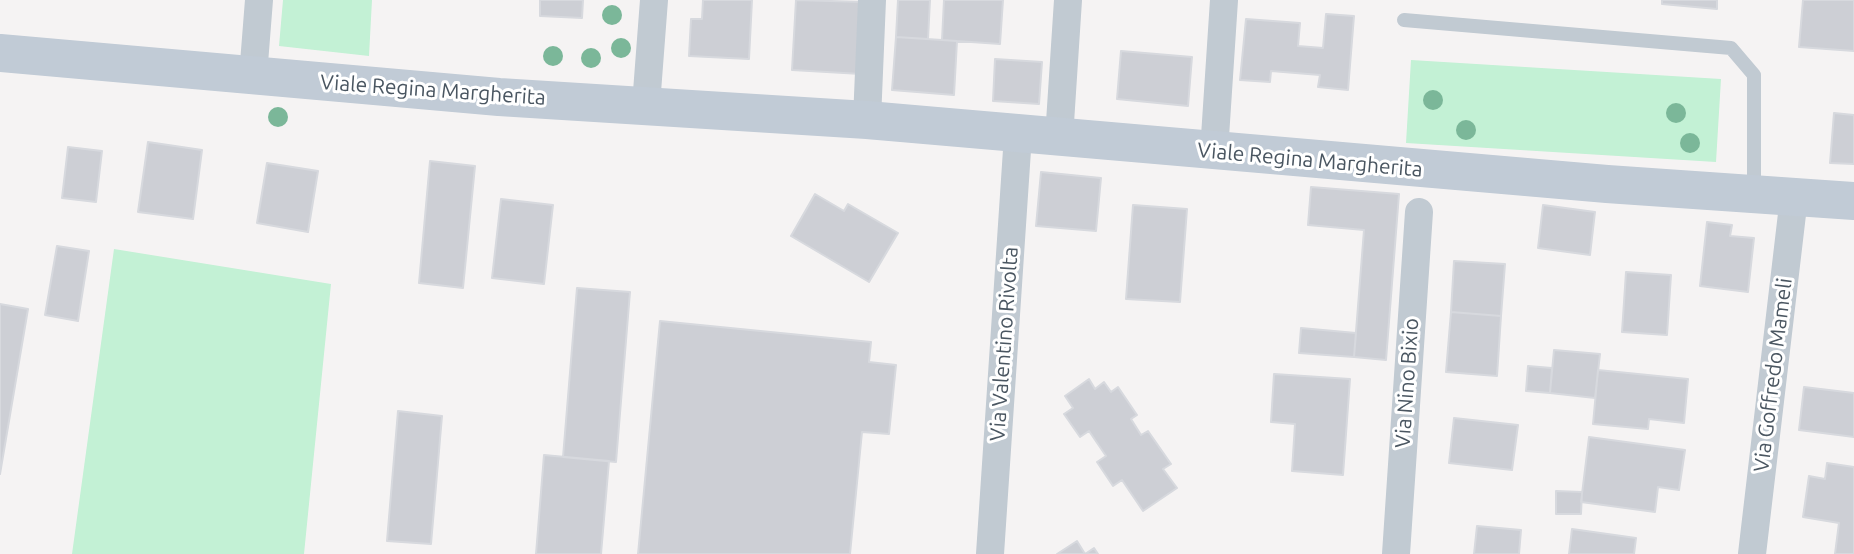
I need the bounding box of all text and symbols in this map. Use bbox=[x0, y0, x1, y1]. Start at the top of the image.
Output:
street label: Viale Regina Margherita bbox=[319, 70, 547, 110]
street label: Viale Regina Margherita bbox=[1196, 138, 1424, 182]
street label: Via Valentino Rivolta bbox=[985, 246, 1023, 442]
street label: Via Goffredo Mameli bbox=[1749, 277, 1797, 473]
street label: Via Nino Bixio bbox=[1390, 317, 1424, 449]

